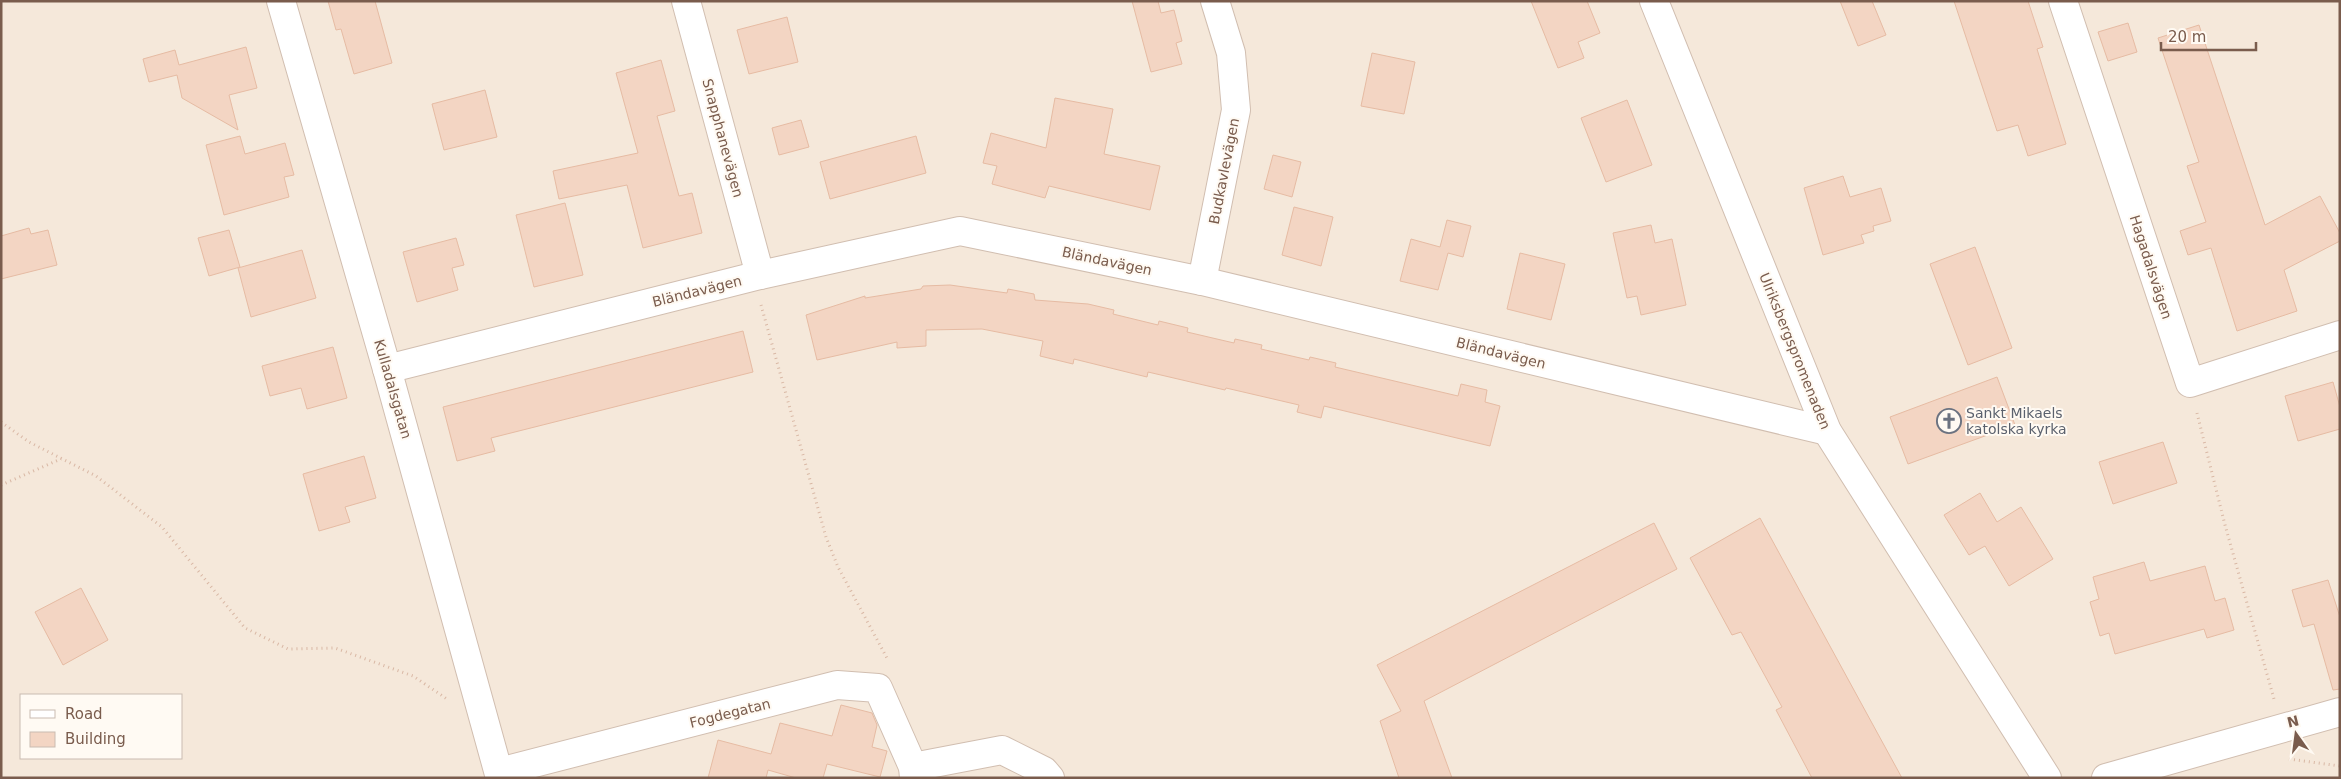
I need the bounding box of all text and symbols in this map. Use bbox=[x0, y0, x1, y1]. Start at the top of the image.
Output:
scale bar bbox=[2161, 20, 2256, 52]
text: 20 m bbox=[2168, 28, 2206, 46]
street label: Snapphanevägen bbox=[699, 77, 747, 199]
street label: Budkavlevägen bbox=[1206, 117, 1242, 225]
street label: Hagadalsvägen bbox=[2127, 213, 2175, 321]
street label: Bländavägen bbox=[1061, 244, 1153, 278]
street label: Ulriksbergspromenaden bbox=[1756, 270, 1834, 432]
street label: Bländavägen bbox=[651, 272, 743, 310]
street label: Bländavägen bbox=[1455, 334, 1547, 372]
street label: Kulladalsgatan bbox=[371, 337, 415, 441]
place label: Sankt Mikaels katolska kyrka bbox=[1966, 405, 2067, 437]
church icon: Sankt Mikaels katolska kyrka bbox=[1936, 408, 1962, 434]
legend bbox=[20, 694, 182, 759]
street label: Fogdegatan bbox=[688, 695, 772, 731]
text: Road bbox=[65, 705, 103, 723]
north arrow bbox=[2271, 709, 2321, 759]
text: N bbox=[2285, 712, 2300, 731]
text: Building bbox=[65, 730, 126, 748]

